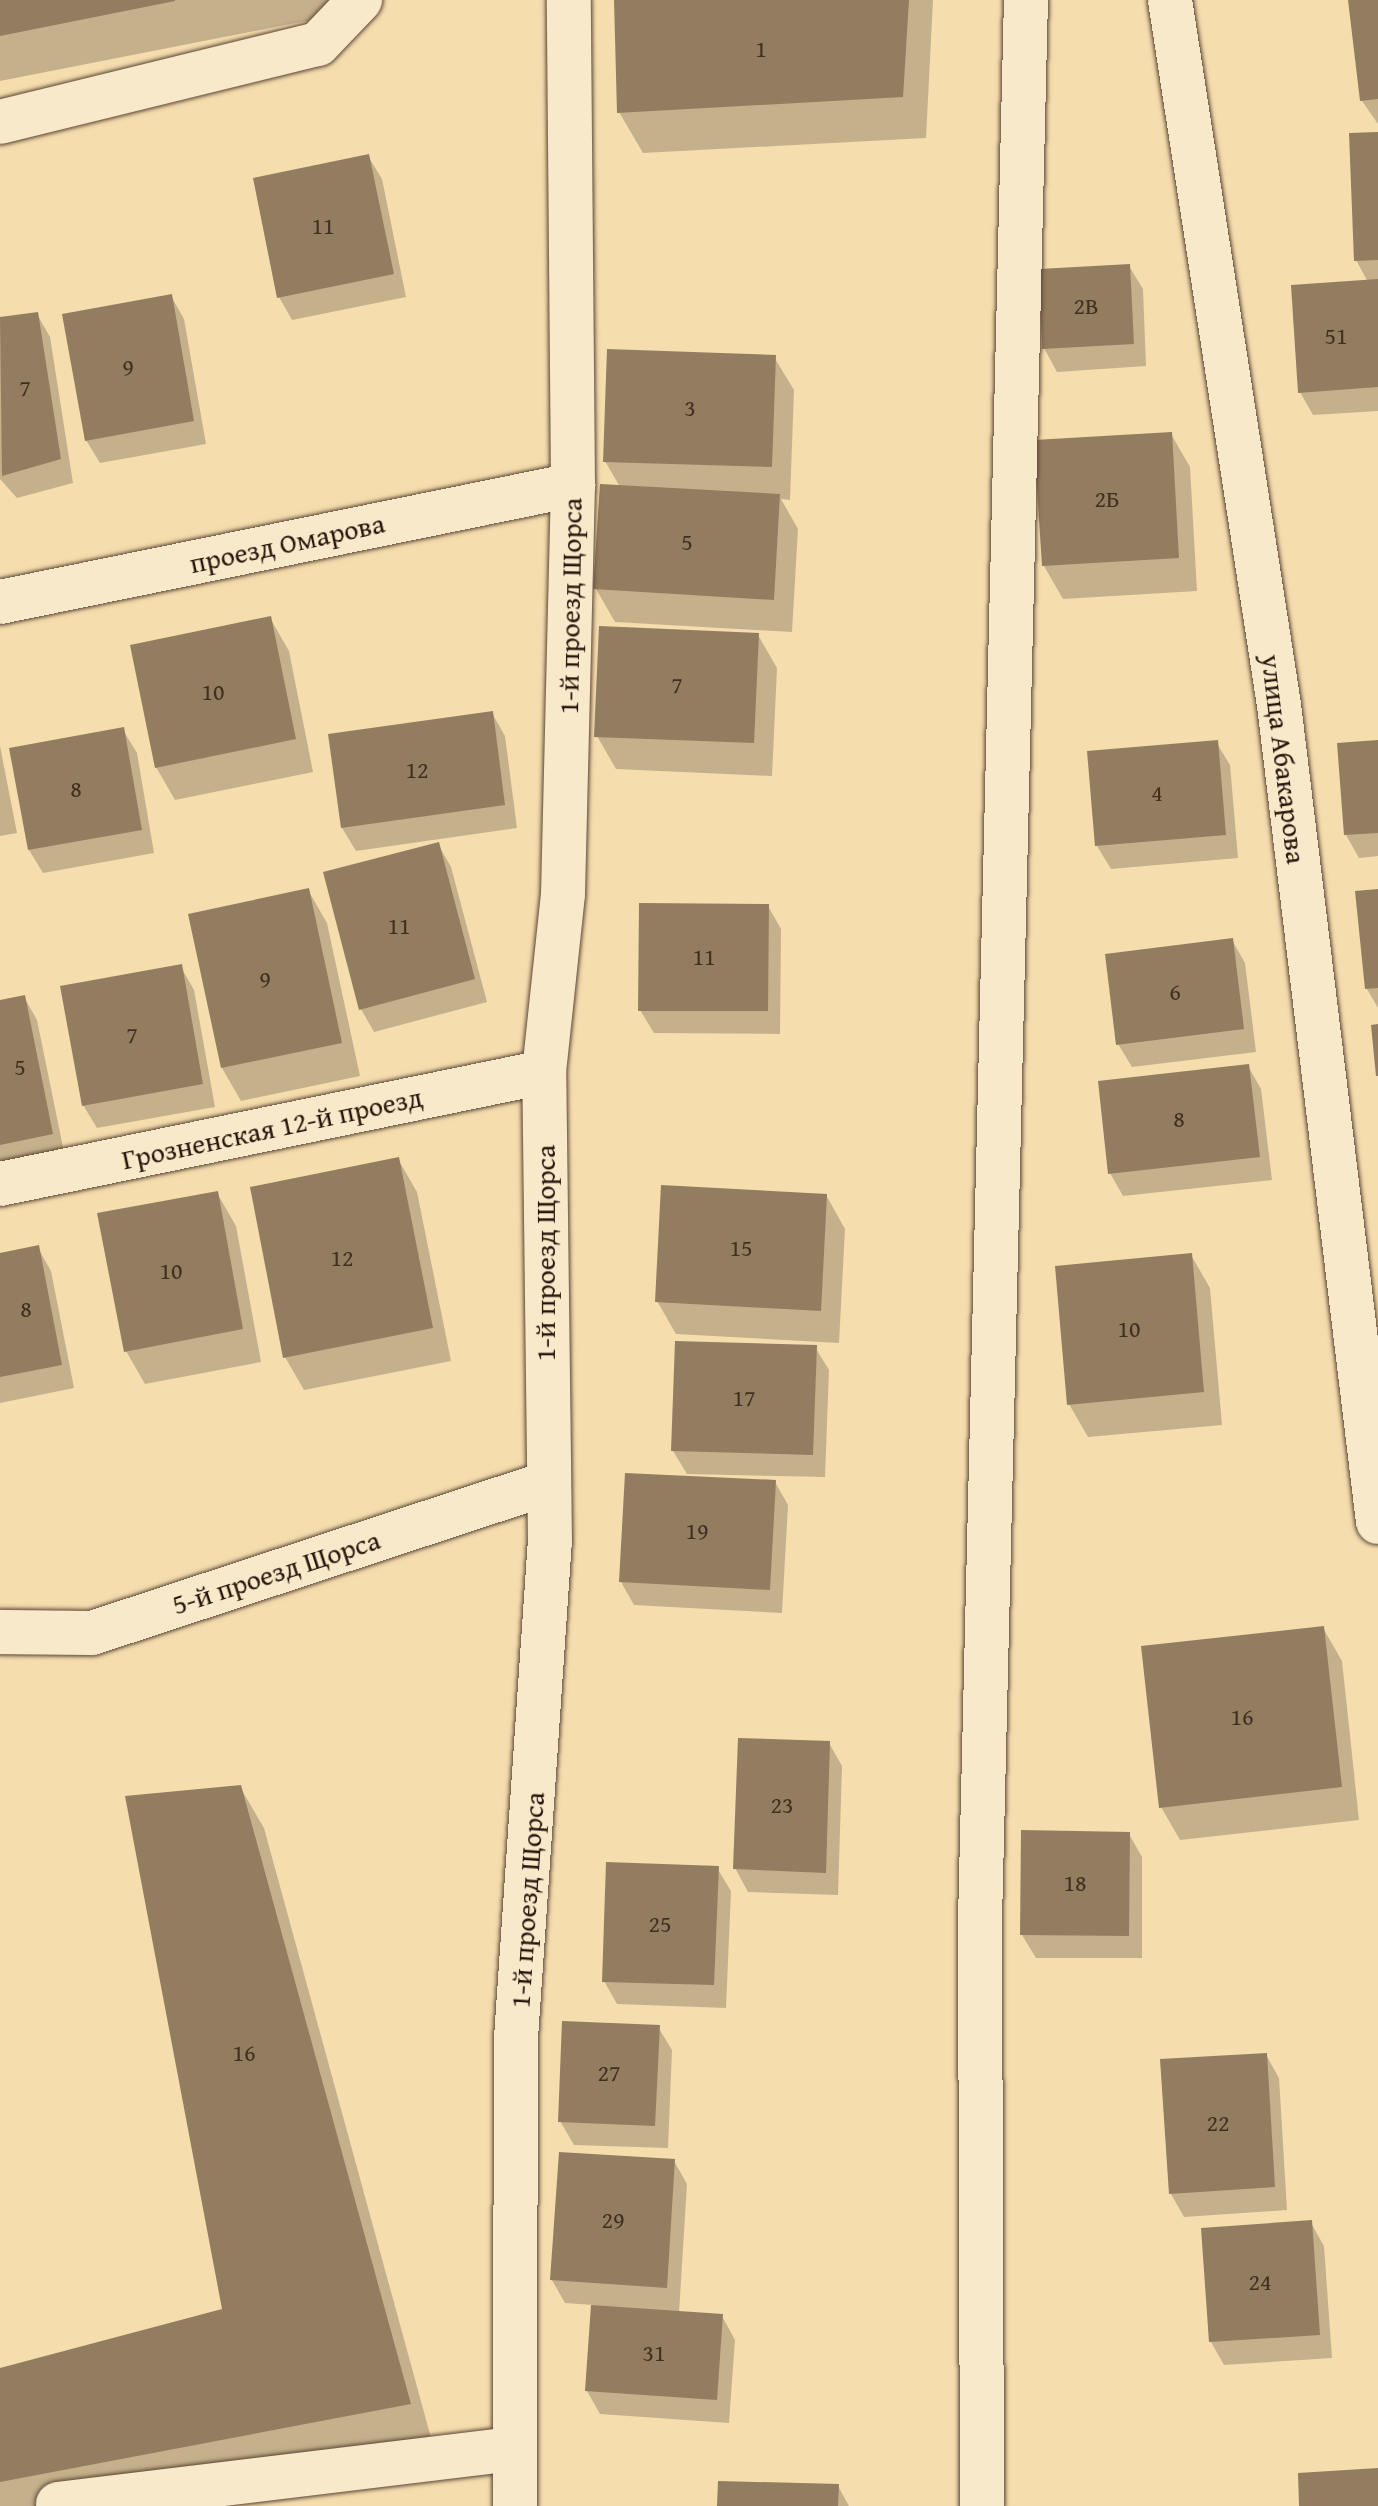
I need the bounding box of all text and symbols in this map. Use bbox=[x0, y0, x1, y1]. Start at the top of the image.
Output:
house number: 1 bbox=[755, 35, 767, 63]
house number: 11 bbox=[311, 212, 335, 240]
house number: 2В bbox=[1073, 292, 1099, 320]
house number: 51 bbox=[1324, 322, 1348, 350]
house number: 9 bbox=[122, 353, 134, 381]
house number: 7 bbox=[19, 374, 31, 402]
house number: 3 bbox=[684, 394, 696, 422]
house number: 2Б bbox=[1094, 485, 1120, 513]
street label: 1-й проезд Щорса bbox=[551, 497, 589, 715]
street label: проезд Омарова bbox=[186, 506, 388, 580]
house number: 5 bbox=[681, 528, 693, 556]
street label: улица Абакарова bbox=[1254, 652, 1314, 866]
house number: 7 bbox=[671, 671, 683, 699]
house number: 10 bbox=[201, 678, 225, 706]
house number: 12 bbox=[405, 756, 429, 784]
house number: 8 bbox=[70, 775, 82, 803]
house number: 4 bbox=[1151, 779, 1163, 807]
house number: 11 bbox=[387, 912, 411, 940]
house number: 11 bbox=[692, 943, 716, 971]
house number: 9 bbox=[259, 965, 271, 993]
house number: 6 bbox=[1169, 978, 1181, 1006]
house number: 7 bbox=[126, 1021, 138, 1049]
house number: 5 bbox=[14, 1053, 26, 1081]
street label: Грозненская 12-й проезд bbox=[119, 1080, 425, 1176]
house number: 8 bbox=[1173, 1105, 1185, 1133]
street label: 1-й проезд Щорса bbox=[528, 1145, 562, 1361]
house number: 15 bbox=[729, 1234, 753, 1262]
house number: 12 bbox=[330, 1244, 354, 1272]
house number: 10 bbox=[159, 1257, 183, 1285]
house number: 8 bbox=[20, 1295, 32, 1323]
house number: 10 bbox=[1117, 1315, 1141, 1343]
house number: 17 bbox=[732, 1384, 756, 1412]
house number: 19 bbox=[685, 1517, 709, 1545]
street label: 5-й проезд Щорса bbox=[168, 1523, 384, 1621]
house number: 16 bbox=[1230, 1703, 1254, 1731]
street label: 1-й проезд Щорса bbox=[503, 1791, 551, 2009]
house number: 23 bbox=[770, 1791, 794, 1819]
house number: 18 bbox=[1063, 1869, 1087, 1897]
house number: 25 bbox=[648, 1910, 672, 1938]
house number: 16 bbox=[232, 2039, 256, 2067]
house number: 27 bbox=[597, 2059, 621, 2087]
house number: 22 bbox=[1206, 2109, 1230, 2137]
house number: 29 bbox=[601, 2206, 625, 2234]
house number: 24 bbox=[1248, 2268, 1272, 2296]
house number: 31 bbox=[642, 2339, 666, 2367]

